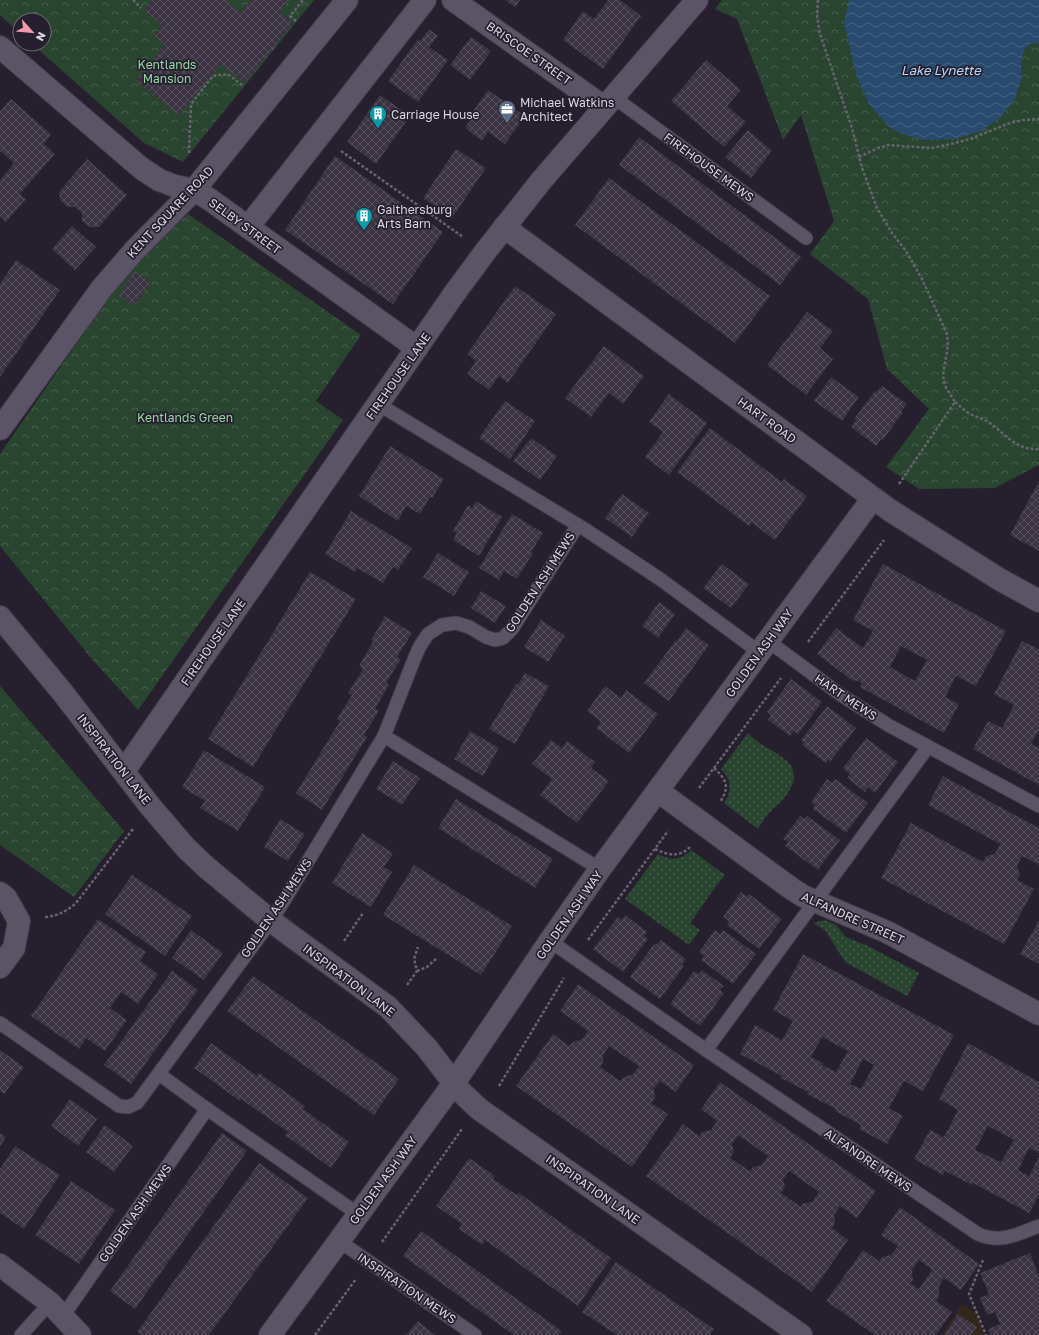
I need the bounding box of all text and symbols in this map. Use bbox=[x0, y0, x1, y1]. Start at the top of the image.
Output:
north arrow bbox=[12, 12, 52, 52]
street label: BRISCOE STREET bbox=[484, 18, 575, 88]
text: N bbox=[34, 30, 49, 43]
park label: Kentlands Mansion bbox=[138, 57, 196, 86]
water label: Lake Lynette bbox=[901, 62, 982, 78]
place label: Michael Watkins Architect bbox=[520, 95, 614, 124]
office icon: Michael Watkins Architect bbox=[497, 99, 517, 124]
building icon: Carriage House bbox=[368, 104, 388, 129]
place label: Carriage House bbox=[391, 107, 480, 122]
street label: FIREHOUSE MEWS bbox=[661, 129, 757, 205]
street label: KENT SQUARE ROAD bbox=[124, 163, 216, 261]
street label: SELBY STREET bbox=[206, 195, 284, 258]
place label: Gaithersburg Arts Barn bbox=[377, 202, 452, 231]
building icon: Gaithersburg Arts Barn bbox=[354, 206, 374, 231]
street label: FIREHOUSE LANE bbox=[362, 330, 434, 422]
street label: HART ROAD bbox=[735, 394, 799, 446]
park label: Kentlands Green bbox=[137, 410, 233, 425]
street label: GOLDEN ASH MEWS bbox=[502, 529, 578, 635]
street label: FIREHOUSE LANE bbox=[177, 596, 249, 688]
street label: GOLDEN ASH WAY bbox=[722, 606, 796, 700]
street label: HART MEWS bbox=[812, 671, 880, 724]
street label: INSPIRATION LANE bbox=[74, 711, 154, 807]
street label: GOLDEN ASH MEWS bbox=[237, 855, 315, 960]
street label: GOLDEN ASH WAY bbox=[533, 867, 605, 962]
street label: ALFANDRE STREET bbox=[799, 889, 907, 948]
street label: INSPIRATION LANE bbox=[300, 941, 398, 1019]
street label: ALFANDRE MEWS bbox=[821, 1125, 915, 1195]
street label: GOLDEN ASH WAY bbox=[346, 1133, 420, 1227]
street label: INSPIRATION LANE bbox=[543, 1151, 643, 1227]
street label: GOLDEN ASH MEWS bbox=[95, 1161, 175, 1265]
street label: INSPIRATION MEWS bbox=[355, 1249, 460, 1327]

